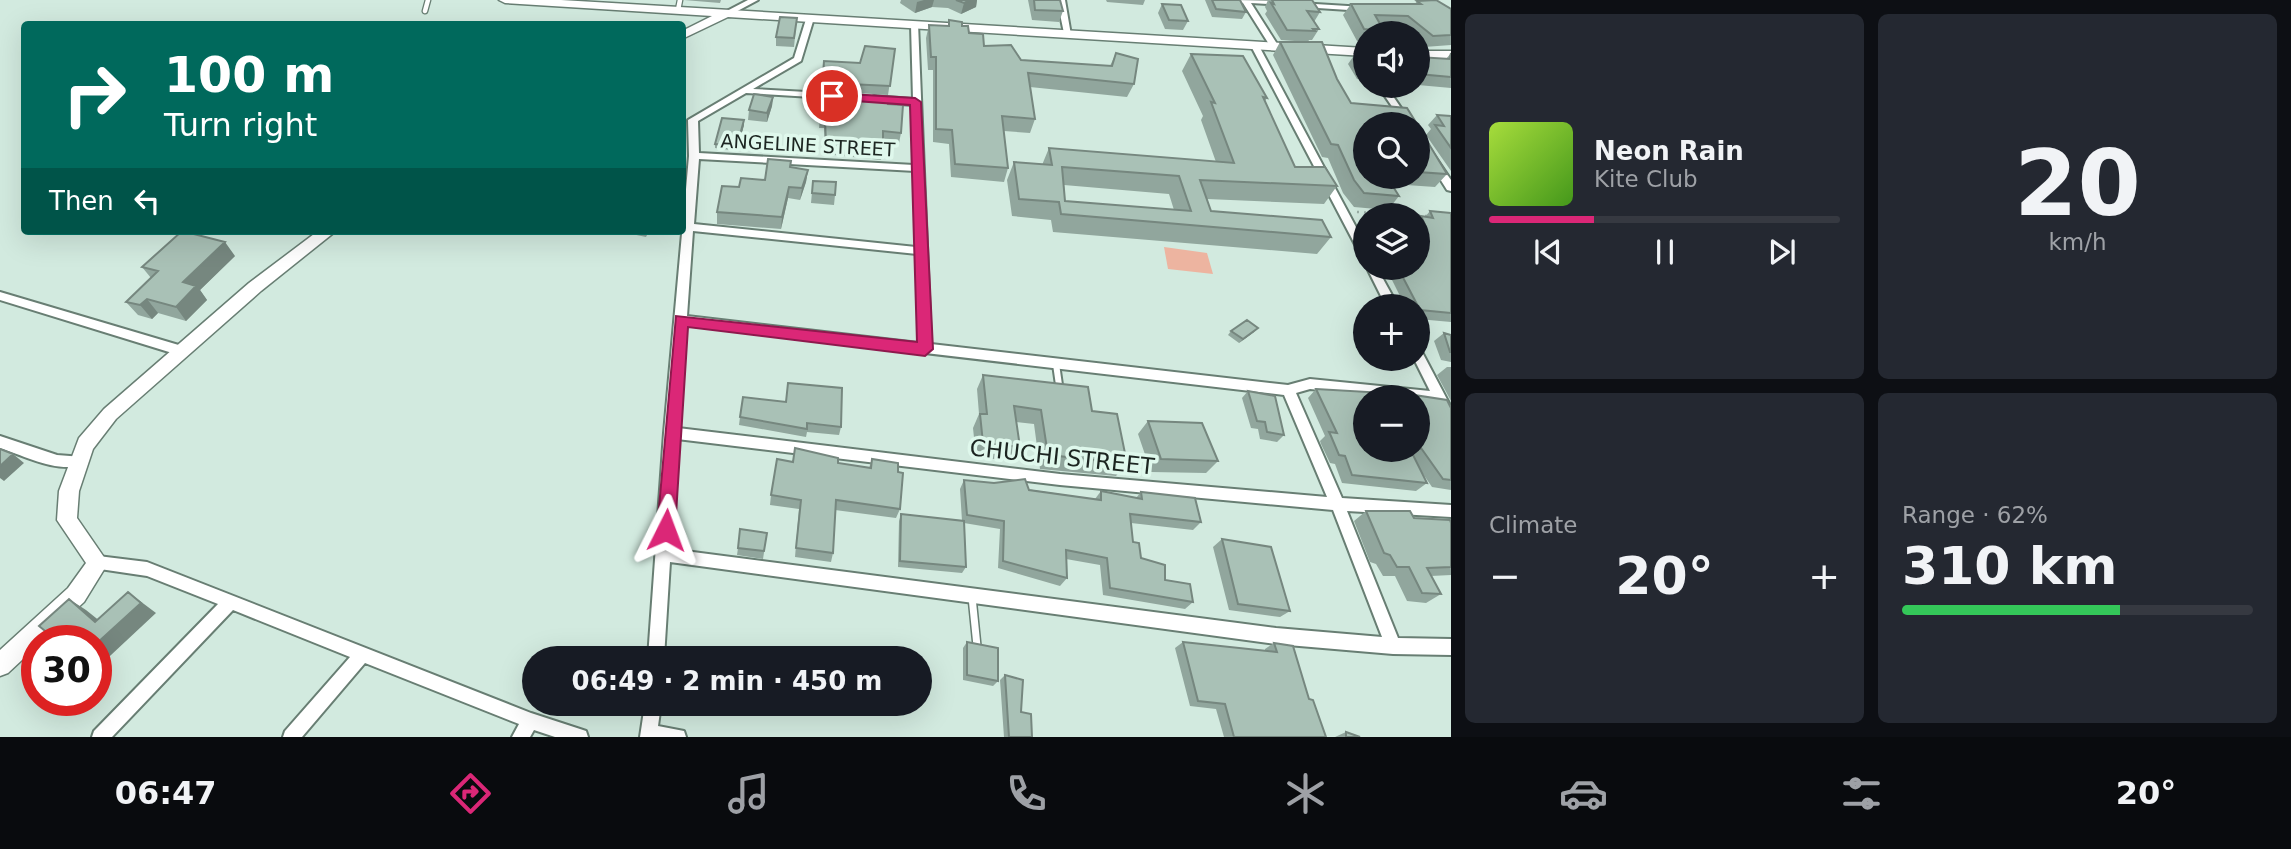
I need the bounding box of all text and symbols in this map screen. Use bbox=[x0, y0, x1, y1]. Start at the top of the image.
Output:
map controls bbox=[1353, 21, 1430, 462]
button: sound bbox=[1353, 21, 1430, 98]
text: 100 m bbox=[164, 47, 334, 104]
icon: right bbox=[49, 49, 140, 140]
pin bbox=[802, 66, 862, 126]
icon: arrive bbox=[813, 77, 851, 115]
text: Turn right bbox=[164, 106, 317, 144]
button: search bbox=[1353, 112, 1430, 189]
street label: ANGELINE STREET bbox=[720, 129, 896, 161]
text: 20 bbox=[2014, 131, 2141, 236]
text: Neon Rain bbox=[1594, 136, 1744, 166]
text: Kite Club bbox=[1594, 166, 1698, 192]
icon: left bbox=[128, 182, 166, 220]
text: Then bbox=[49, 186, 114, 216]
button: layers bbox=[1353, 203, 1430, 280]
text: km/h bbox=[2048, 229, 2107, 255]
icon: previous bbox=[1529, 233, 1567, 271]
icon: pause bbox=[1646, 233, 1684, 271]
icon: next bbox=[1763, 233, 1801, 271]
button: + bbox=[1353, 294, 1430, 371]
button: − bbox=[1353, 385, 1430, 462]
street label: CHUCHI STREET bbox=[968, 434, 1156, 480]
position arrow bbox=[629, 493, 703, 567]
text: Range · 62% bbox=[1902, 502, 2048, 528]
text: Climate bbox=[1489, 512, 1578, 538]
text: 310 km bbox=[1902, 536, 2117, 596]
text: 20° bbox=[1615, 546, 1714, 606]
text: − bbox=[1489, 554, 1521, 598]
text: + bbox=[1808, 554, 1840, 598]
speed limit sign: 30 bbox=[21, 625, 112, 716]
text: 06:49 · 2 min · 450 m bbox=[572, 666, 882, 696]
icon: directions bbox=[446, 769, 495, 818]
icon: music bbox=[724, 769, 773, 818]
icon: phone bbox=[1002, 769, 1051, 818]
icon: climate bbox=[1281, 769, 1330, 818]
icon: car bbox=[1559, 769, 1608, 818]
icon: filters bbox=[1837, 769, 1886, 818]
text: 06:47 bbox=[115, 774, 217, 812]
text: 20° bbox=[2116, 774, 2176, 812]

